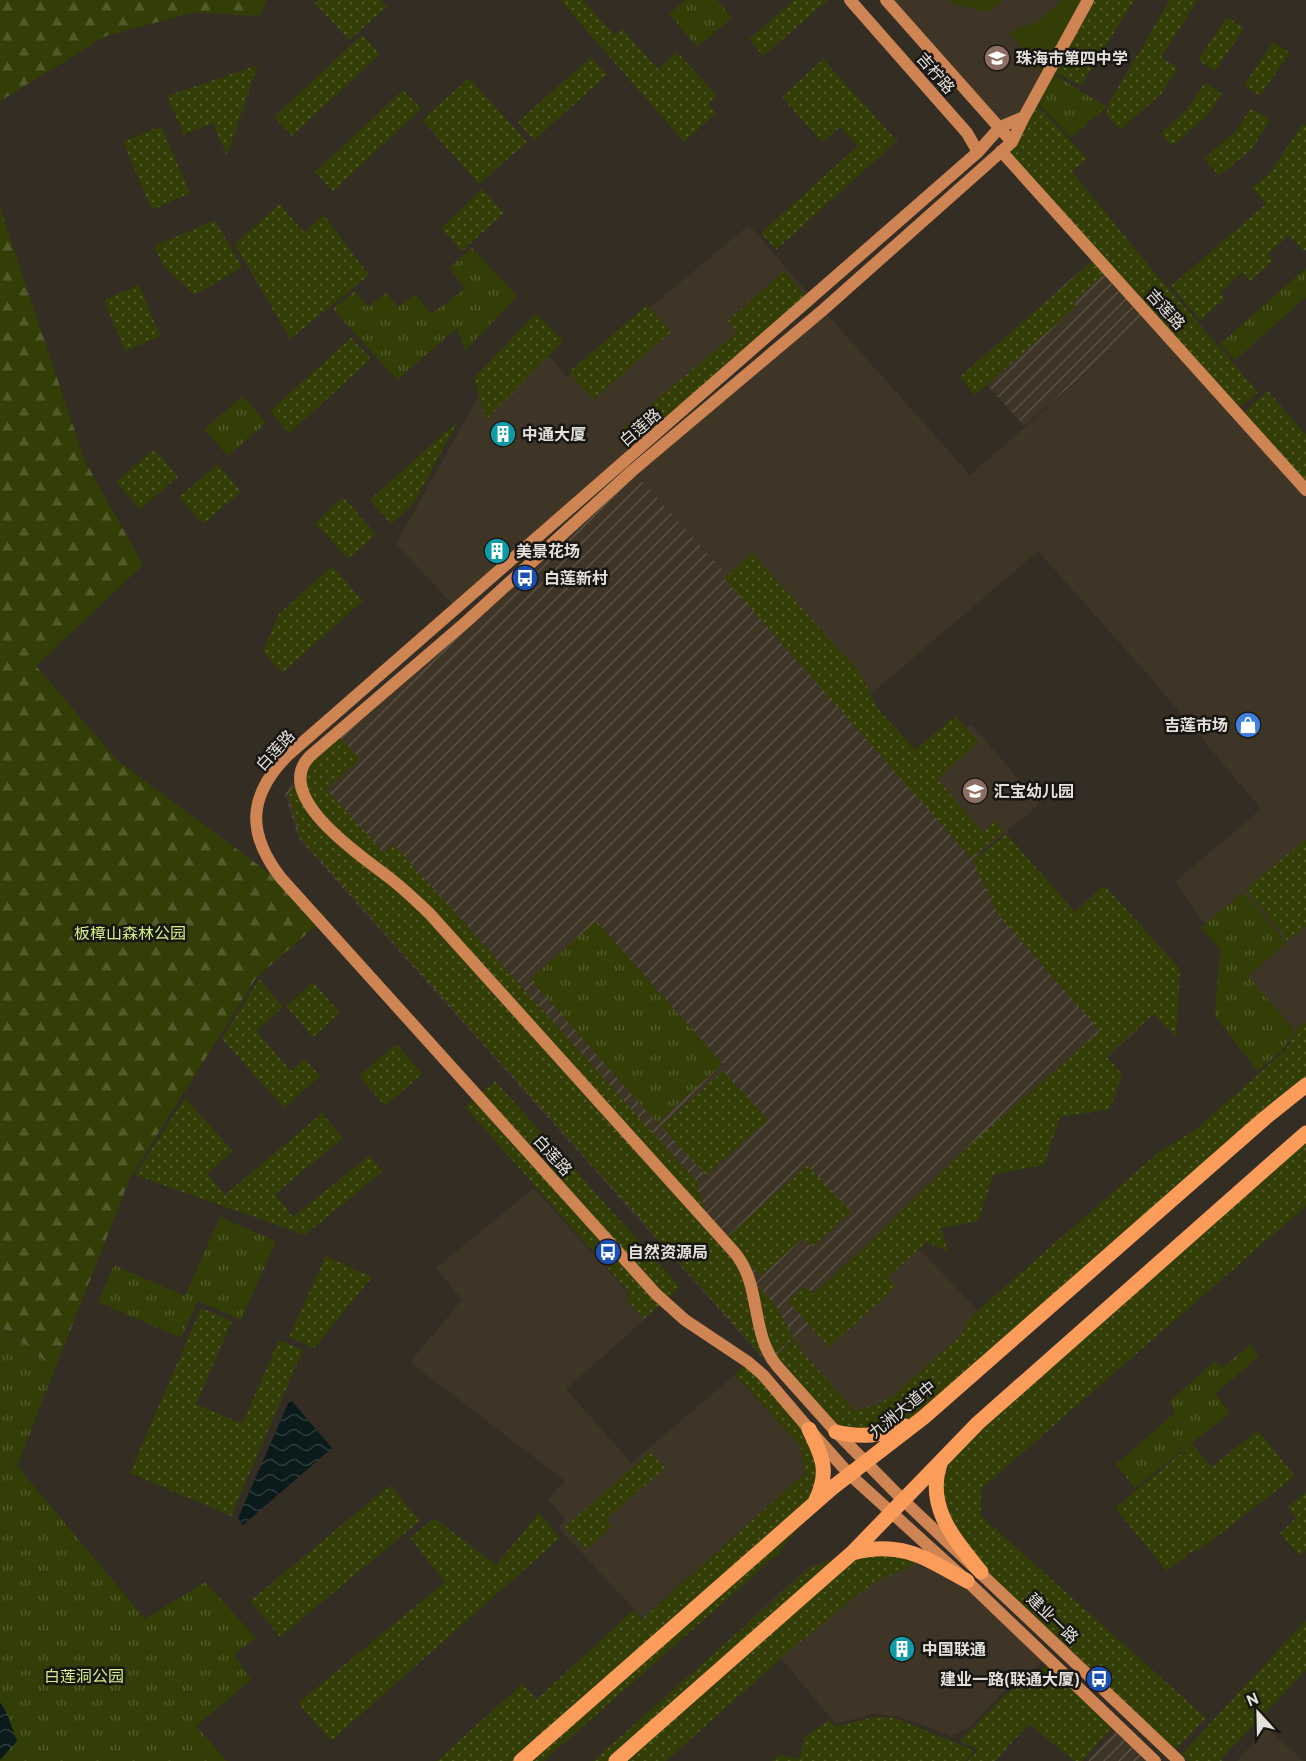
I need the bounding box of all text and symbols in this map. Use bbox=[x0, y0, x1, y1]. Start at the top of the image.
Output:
school or university icon: 珠海市第四中学 bbox=[982, 43, 1012, 73]
street label: 吉柠路 bbox=[911, 50, 958, 99]
place label: 珠海市第四中学 bbox=[1016, 50, 1128, 70]
street label: 吉莲路 bbox=[1141, 286, 1188, 335]
street label: 白莲路 bbox=[617, 405, 666, 452]
building icon: 中通大厦 bbox=[488, 419, 518, 449]
place label: 中通大厦 bbox=[522, 426, 586, 446]
building icon: 美景花场 bbox=[482, 536, 512, 566]
place label: 美景花场 bbox=[516, 543, 580, 563]
bus stop icon: 白莲新村 bbox=[510, 563, 540, 593]
place label: 白莲新村 bbox=[544, 569, 608, 590]
shop icon: 吉莲市场 bbox=[1233, 710, 1263, 740]
place label: 吉莲市场 bbox=[1164, 717, 1228, 737]
street label: 白莲路 bbox=[253, 727, 300, 776]
school or university icon: 汇宝幼儿园 bbox=[960, 776, 990, 806]
place label: 汇宝幼儿园 bbox=[994, 782, 1074, 803]
park label: 板樟山森林公园 bbox=[74, 925, 186, 945]
street label: 白莲路 bbox=[528, 1132, 575, 1181]
bus stop icon: 自然资源局 bbox=[593, 1237, 623, 1267]
place label: 自然资源局 bbox=[628, 1243, 708, 1264]
street label: 九洲大道中 bbox=[866, 1378, 941, 1444]
street label: 建业一路 bbox=[1022, 1590, 1082, 1649]
building icon: 中国联通 bbox=[887, 1634, 917, 1664]
place label: 中国联通 bbox=[922, 1641, 986, 1661]
bus stop icon: 建业一路(联通大厦) bbox=[1084, 1664, 1114, 1694]
park label: 白莲洞公园 bbox=[44, 1668, 124, 1688]
place label: 建业一路(联通大厦) bbox=[940, 1671, 1080, 1691]
north arrow bbox=[1228, 1683, 1288, 1743]
text: N bbox=[1244, 1690, 1262, 1712]

